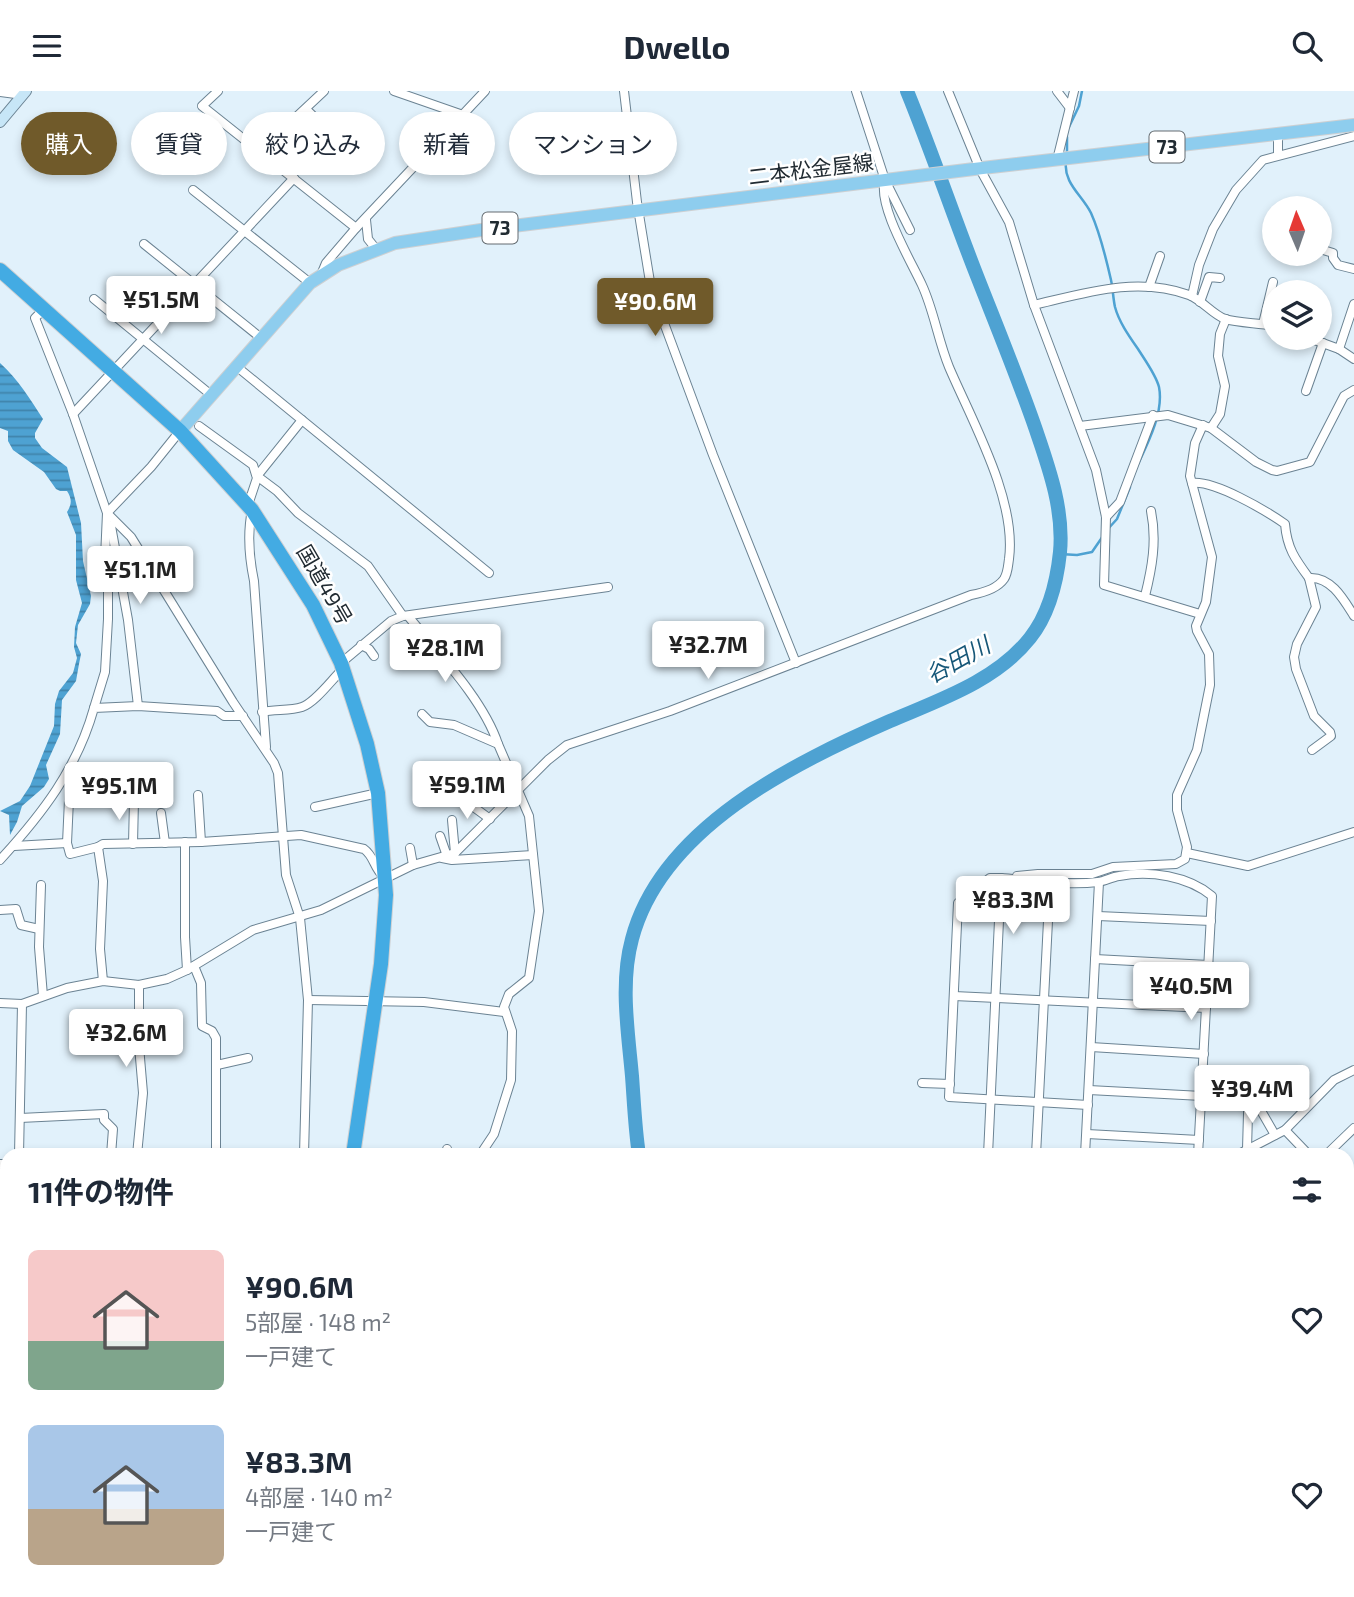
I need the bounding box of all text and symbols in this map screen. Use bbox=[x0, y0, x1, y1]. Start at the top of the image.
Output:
icon: menu bbox=[28, 27, 66, 65]
text: Dwello bbox=[624, 27, 730, 65]
icon: search bbox=[1288, 27, 1326, 65]
chip: 購入 bbox=[21, 112, 117, 175]
chip: 賃貸 bbox=[131, 112, 227, 175]
chip: 絞り込み bbox=[241, 112, 385, 175]
chip: 新着 bbox=[399, 112, 495, 175]
chip: マンション bbox=[509, 112, 677, 175]
road number: 73 bbox=[1150, 131, 1184, 163]
street label: 二本松金屋線 bbox=[747, 148, 875, 189]
north arrow bbox=[1262, 196, 1332, 266]
map controls bbox=[1262, 196, 1332, 350]
road number: 73 bbox=[482, 213, 518, 244]
pin: ¥51.5M bbox=[104, 277, 218, 336]
pin: ¥90.6M bbox=[598, 279, 712, 338]
button: layers bbox=[1262, 280, 1332, 350]
text: ¥51.5M bbox=[122, 285, 200, 313]
text: ¥90.6M bbox=[613, 287, 697, 315]
street label: 国道49号 bbox=[292, 540, 358, 629]
pin: ¥51.1M bbox=[83, 547, 197, 606]
text: ¥51.1M bbox=[103, 555, 177, 583]
pin: ¥32.7M bbox=[651, 621, 765, 681]
pin: ¥28.1M bbox=[388, 625, 502, 684]
water label: 谷田川 bbox=[921, 629, 997, 688]
text: ¥32.7M bbox=[668, 630, 748, 658]
text: ¥28.1M bbox=[406, 633, 484, 661]
pin: ¥59.1M bbox=[410, 761, 524, 821]
pin: ¥95.1M bbox=[62, 763, 176, 822]
text: ¥59.1M bbox=[428, 770, 506, 798]
text: ¥95.1M bbox=[80, 771, 158, 799]
pin: ¥83.3M bbox=[956, 877, 1070, 936]
text: ¥83.3M bbox=[972, 885, 1054, 913]
pin: ¥40.5M bbox=[1134, 963, 1248, 1022]
text: ¥40.5M bbox=[1149, 971, 1233, 999]
pin: ¥32.6M bbox=[69, 1009, 183, 1069]
text: ¥32.6M bbox=[85, 1018, 167, 1046]
pin: ¥39.4M bbox=[1195, 1065, 1309, 1125]
text: ¥39.4M bbox=[1210, 1074, 1294, 1102]
icon: filters bbox=[1288, 1171, 1326, 1209]
text: 11件の物件 bbox=[28, 1173, 174, 1209]
text: ¥90.6M bbox=[245, 1268, 354, 1304]
icon: home bbox=[84, 1278, 168, 1362]
icon: heart bbox=[1288, 1301, 1326, 1339]
text: 5部屋 · 148 m² bbox=[245, 1308, 391, 1336]
text: 一戸建て bbox=[245, 1342, 337, 1370]
text: ¥83.3M bbox=[245, 1443, 352, 1479]
icon: home bbox=[84, 1453, 168, 1537]
icon: heart bbox=[1288, 1476, 1326, 1514]
text: 4部屋 · 140 m² bbox=[245, 1483, 393, 1511]
text: 一戸建て bbox=[245, 1517, 337, 1545]

